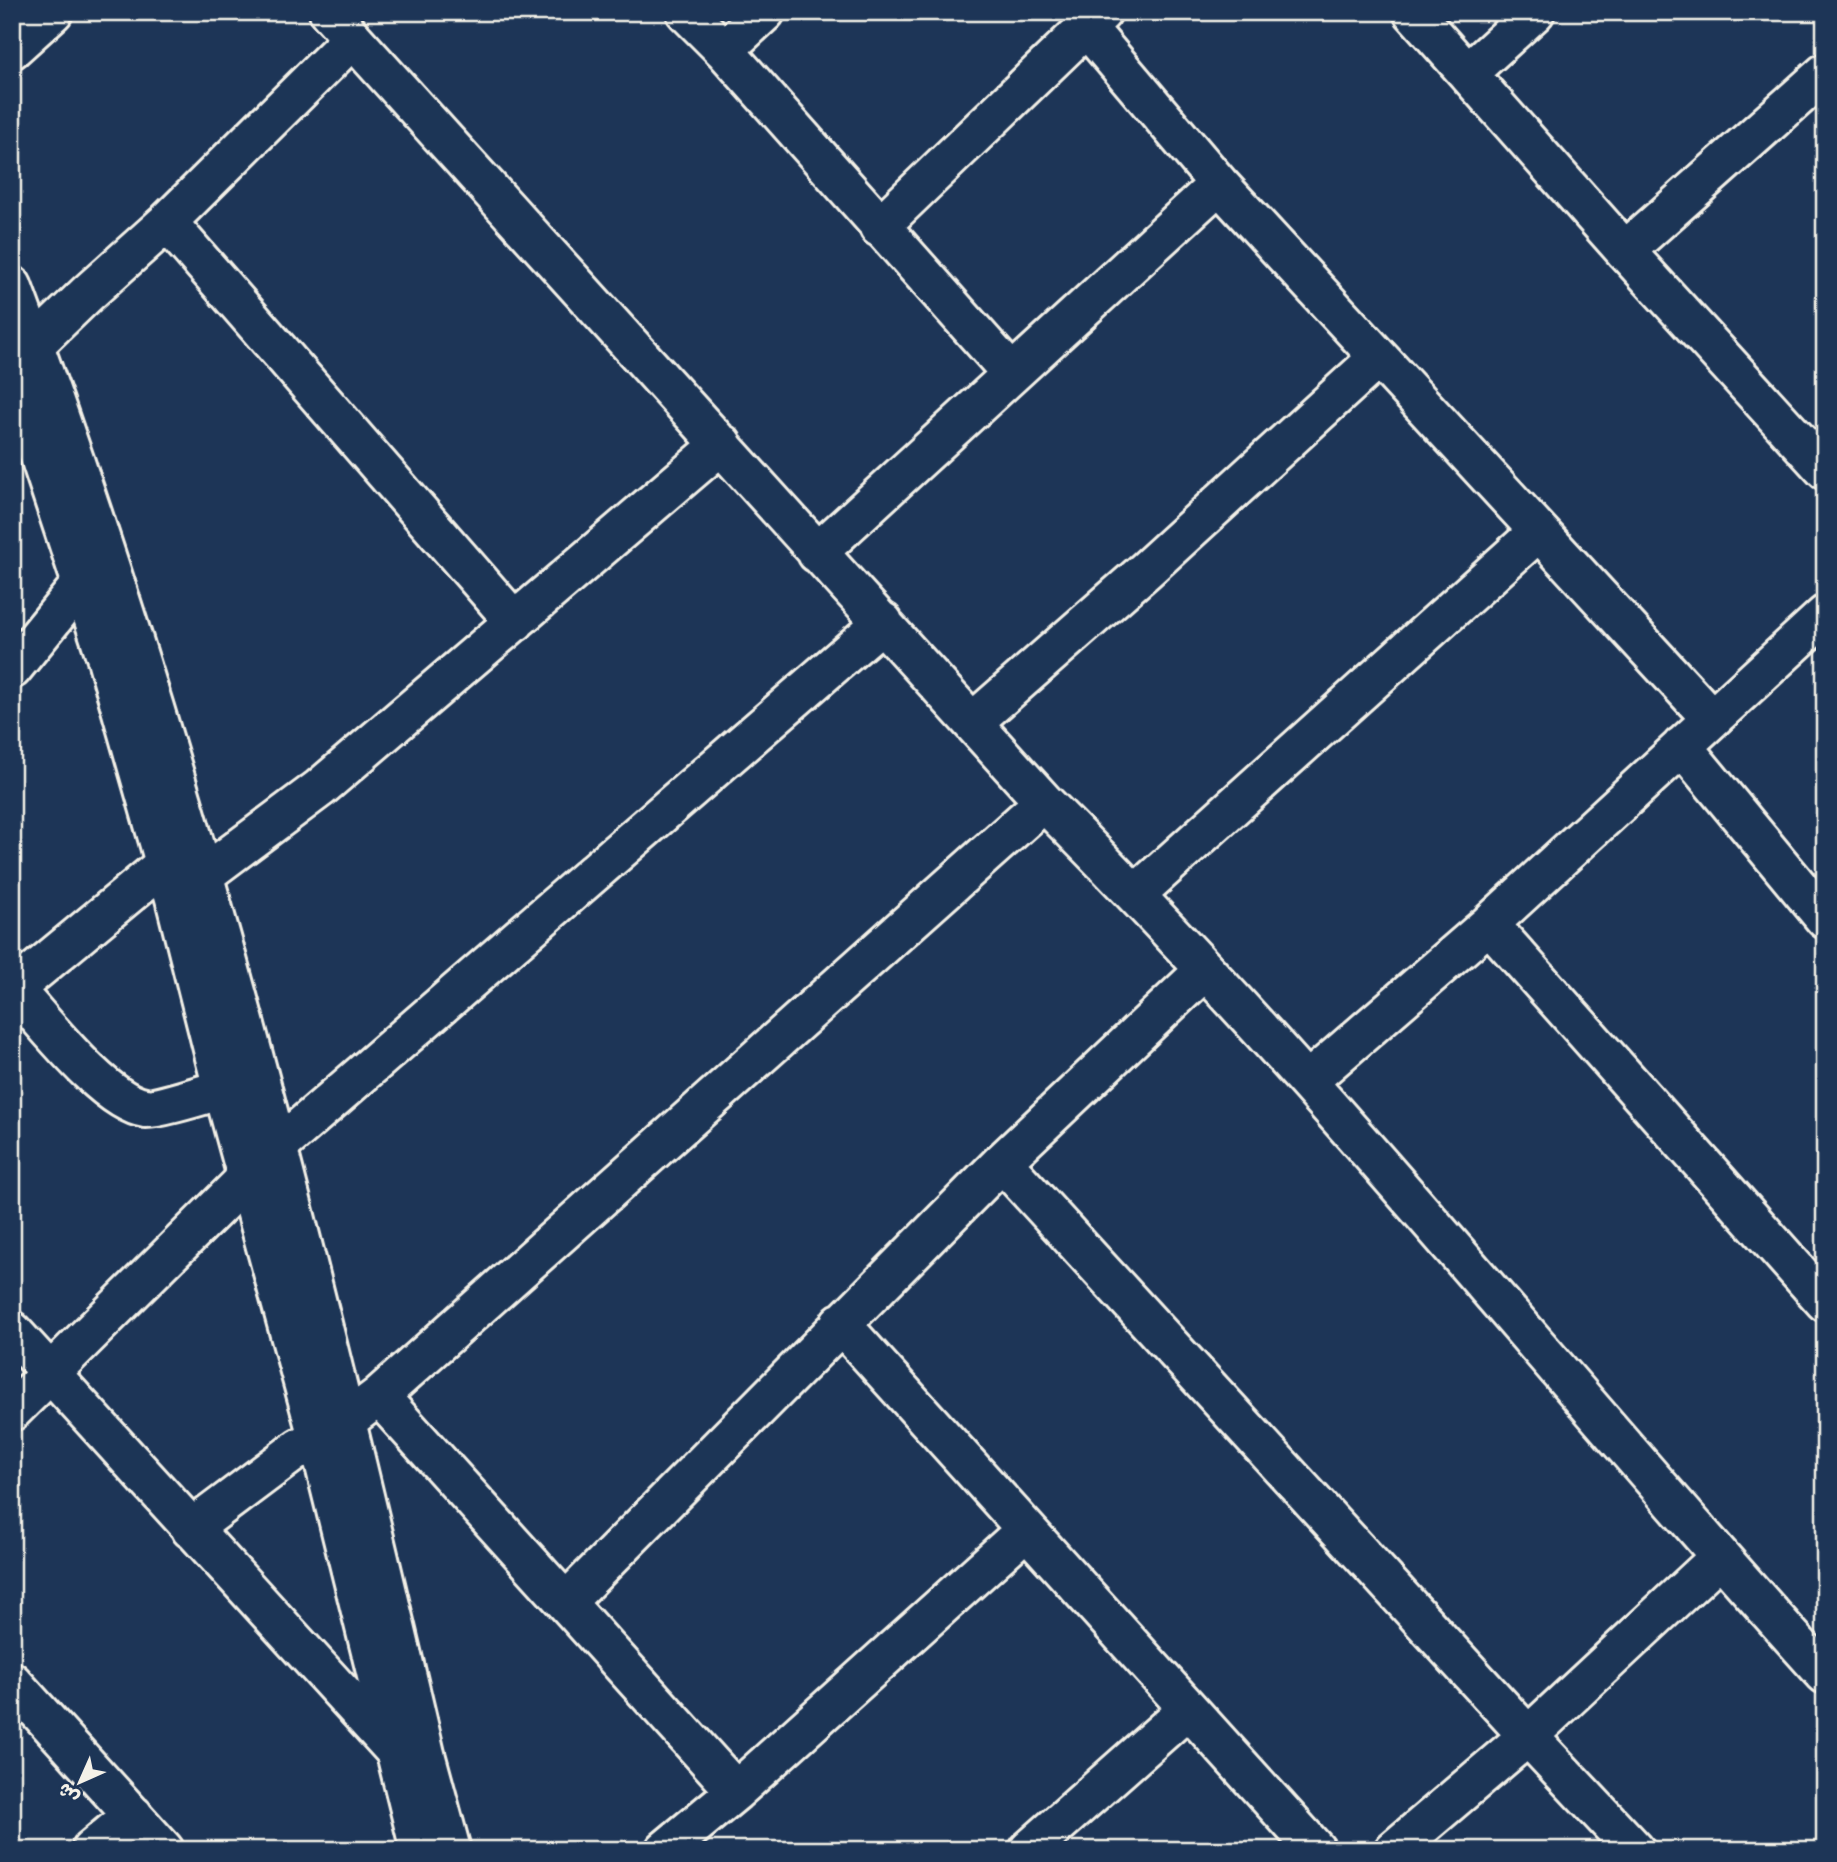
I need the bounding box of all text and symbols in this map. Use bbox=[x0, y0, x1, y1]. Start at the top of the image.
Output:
north arrow bbox=[46, 1746, 116, 1816]
text: ش bbox=[50, 1777, 85, 1812]

